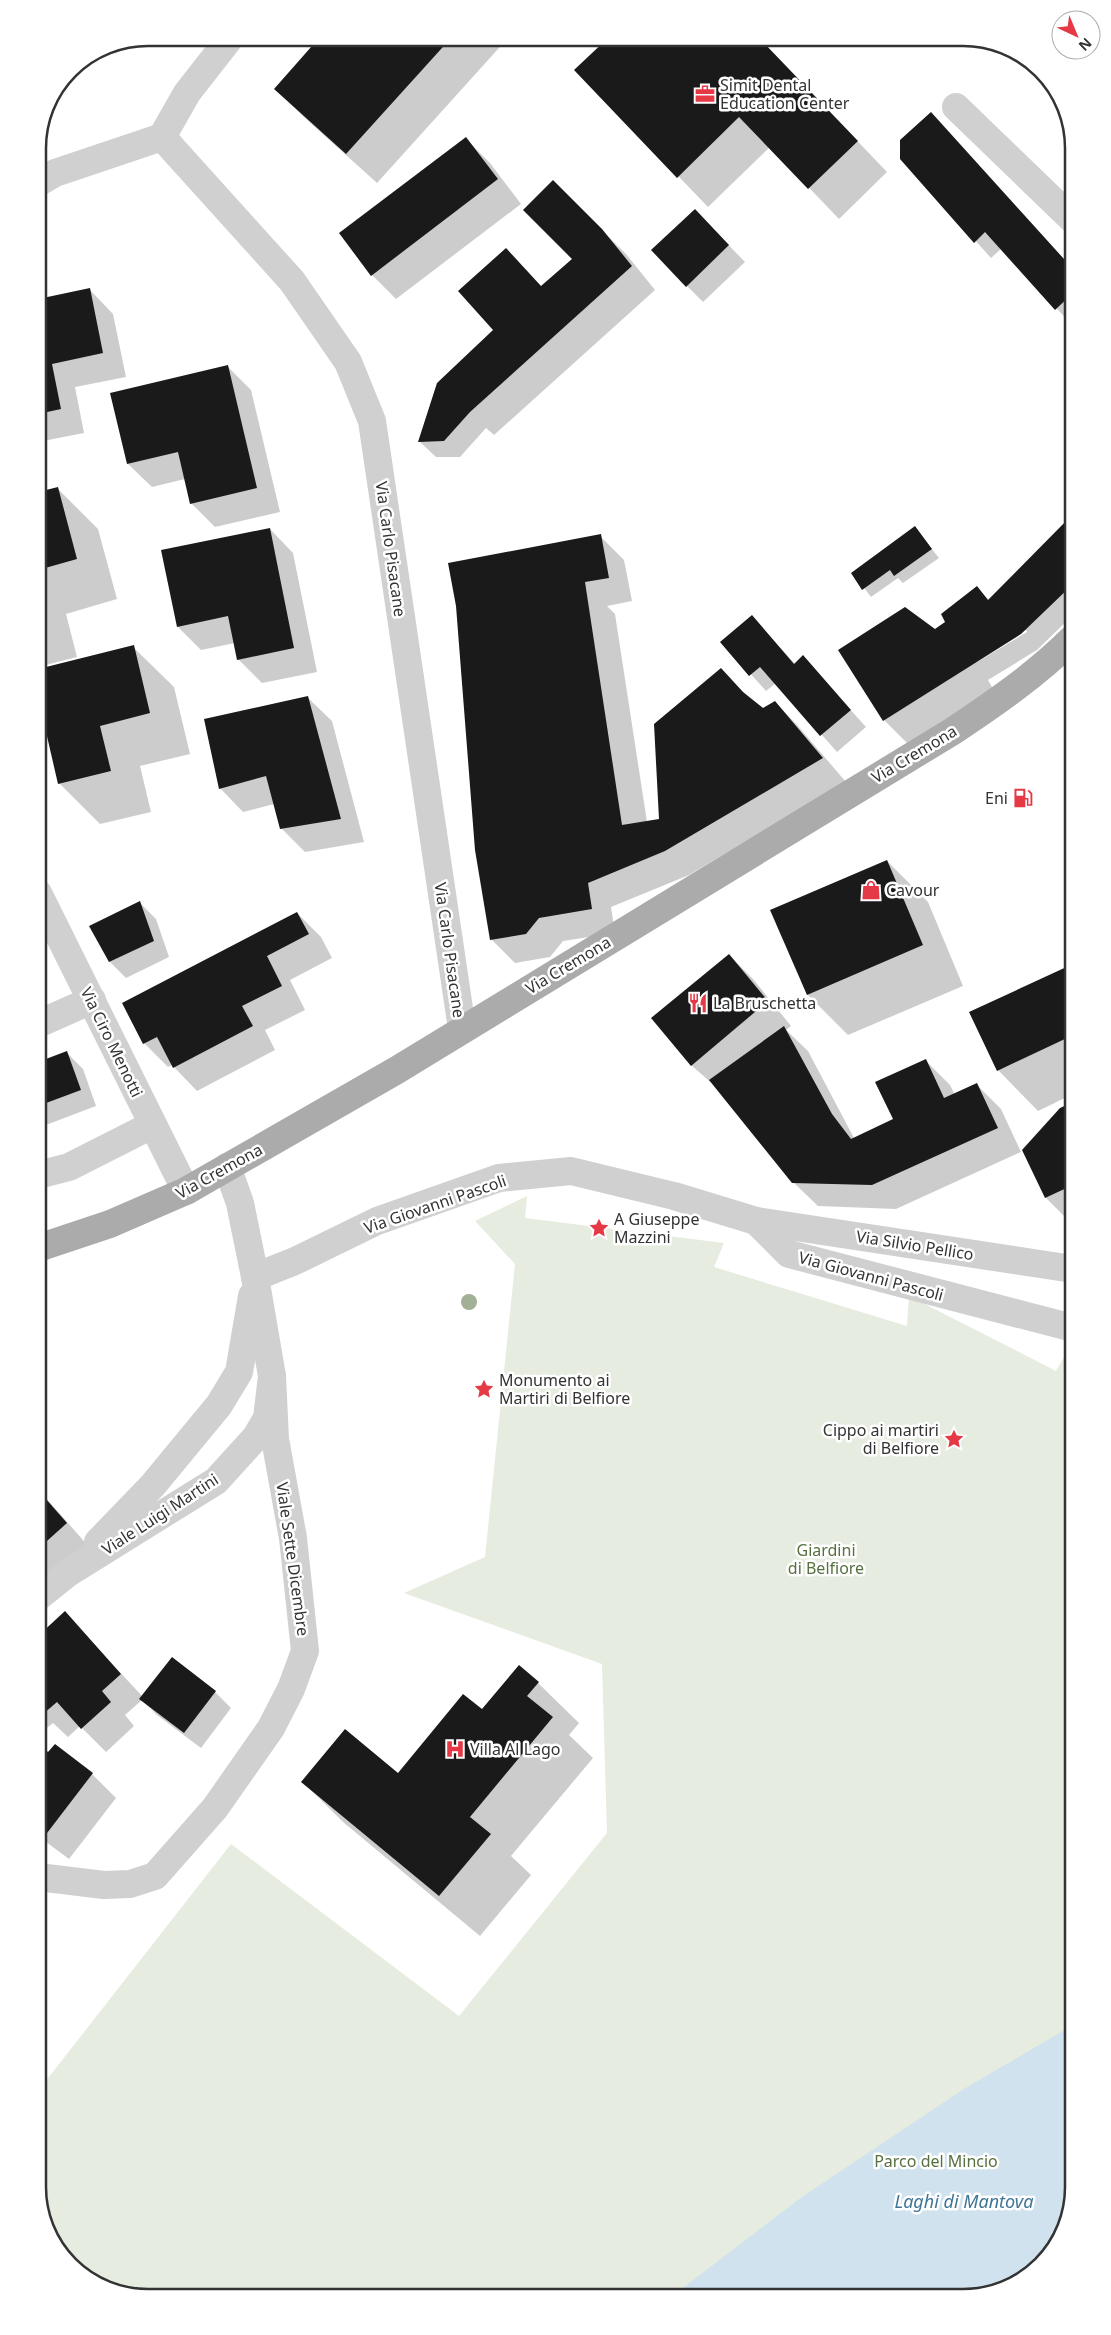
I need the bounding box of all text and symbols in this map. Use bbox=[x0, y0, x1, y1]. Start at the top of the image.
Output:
north arrow bbox=[1051, 10, 1101, 60]
text: N bbox=[1075, 34, 1096, 56]
place label: Simit Dental Education Center bbox=[720, 74, 850, 114]
office icon: Simit Dental Education Center bbox=[694, 83, 716, 105]
street label: Via Carlo Pisacane bbox=[371, 480, 411, 618]
street label: Via Cremona bbox=[867, 720, 961, 788]
place label: Eni bbox=[985, 787, 1008, 809]
fuel station icon: Eni bbox=[1012, 787, 1034, 809]
shop icon: Cavour bbox=[860, 879, 882, 901]
place label: Cavour bbox=[886, 879, 940, 901]
street label: Via Carlo Pisacane bbox=[430, 881, 470, 1019]
street label: Via Cremona bbox=[521, 931, 615, 999]
street label: Via Ciro Menotti bbox=[76, 983, 148, 1101]
restaurant icon: La Bruschetta bbox=[687, 992, 709, 1014]
place label: La Bruschetta bbox=[713, 992, 816, 1014]
street label: Via Cremona bbox=[172, 1138, 266, 1204]
street label: Via Giovanni Pascoli bbox=[361, 1169, 509, 1239]
place label: A Giuseppe Mazzini bbox=[614, 1208, 699, 1248]
place icon: A Giuseppe Mazzini bbox=[588, 1217, 610, 1239]
street label: Via Silvio Pellico bbox=[855, 1225, 975, 1265]
street label: Via Giovanni Pascoli bbox=[796, 1246, 946, 1306]
place label: Monumento ai Martiri di Belfiore bbox=[499, 1369, 630, 1409]
place icon: Monumento ai Martiri di Belfiore bbox=[473, 1378, 495, 1400]
place label: Cippo ai martiri di Belfiore bbox=[823, 1419, 939, 1459]
place icon: Cippo ai martiri di Belfiore bbox=[943, 1428, 965, 1450]
street label: Viale Luigi Martini bbox=[98, 1468, 222, 1560]
street label: Viale Sette Dicembre bbox=[271, 1481, 315, 1637]
park label: Giardini di Belfiore bbox=[788, 1539, 864, 1579]
hospital icon: Villa Al Lago bbox=[444, 1738, 466, 1760]
place label: Villa Al Lago bbox=[470, 1738, 561, 1760]
park label: Parco del Mincio bbox=[874, 2150, 998, 2172]
water label: Laghi di Mantova bbox=[895, 2189, 1033, 2213]

